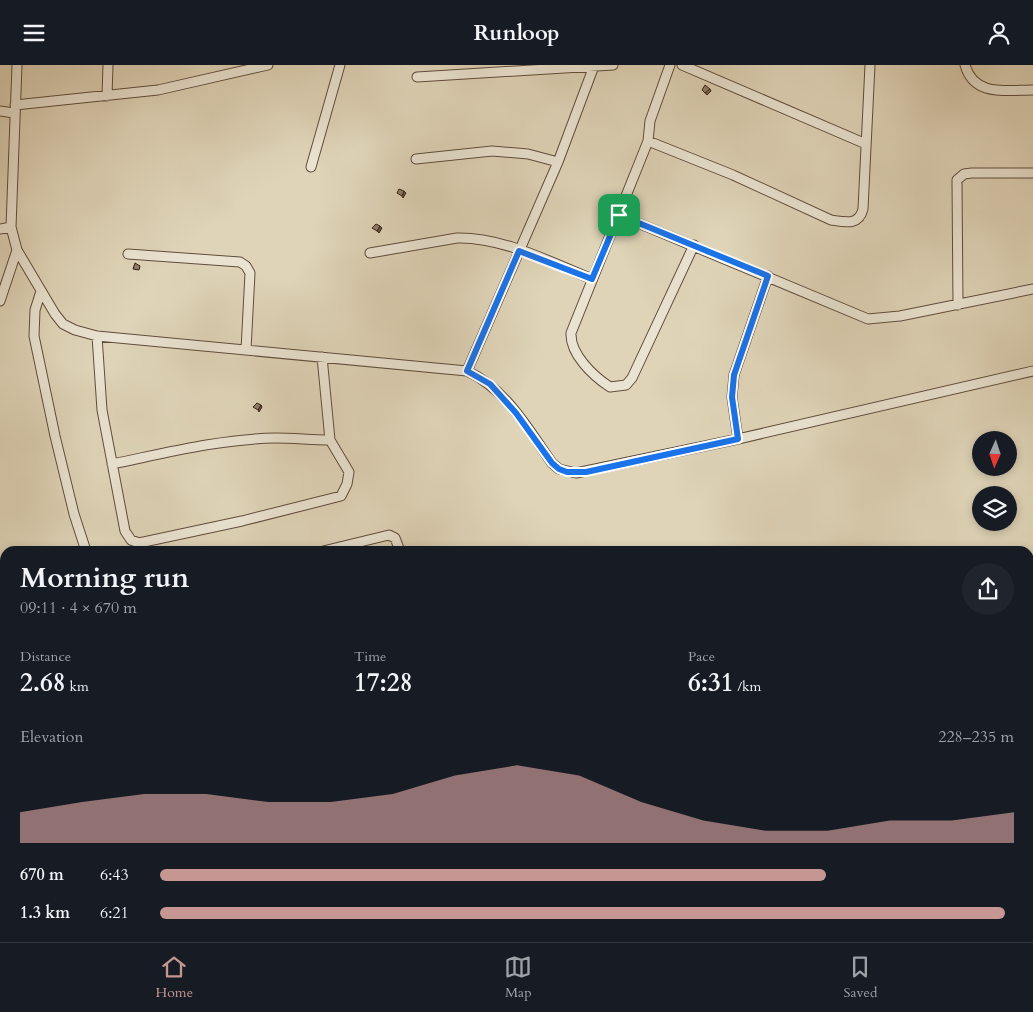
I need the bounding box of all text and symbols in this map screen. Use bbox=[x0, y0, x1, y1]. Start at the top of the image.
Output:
text: Runloop bbox=[473, 18, 560, 48]
icon: menu bbox=[20, 19, 48, 47]
icon: person bbox=[985, 19, 1013, 47]
pin bbox=[598, 194, 640, 236]
icon: arrive bbox=[605, 201, 633, 229]
north arrow bbox=[972, 431, 1018, 476]
map controls bbox=[972, 431, 1017, 531]
button: layers bbox=[972, 486, 1017, 531]
text: Morning run bbox=[20, 559, 189, 597]
button: share bbox=[962, 563, 1014, 615]
text: 09:11 · 4 × 670 m bbox=[20, 597, 137, 619]
text: Distance bbox=[20, 647, 71, 666]
text: Time bbox=[354, 647, 386, 666]
text: Pace bbox=[688, 647, 715, 666]
text: 2.68 bbox=[20, 666, 66, 700]
text: 17:28 bbox=[354, 666, 412, 700]
text: 6:31 bbox=[688, 666, 734, 700]
text: km bbox=[66, 677, 89, 696]
text: /km bbox=[734, 677, 761, 696]
text: Elevation bbox=[20, 726, 84, 748]
text: 228–235 m bbox=[938, 726, 1014, 748]
text: 670 m bbox=[20, 864, 64, 886]
text: 6:43 bbox=[100, 864, 129, 886]
text: 1.3 km bbox=[20, 902, 70, 924]
text: 6:21 bbox=[100, 902, 129, 924]
tab: Home bbox=[156, 953, 193, 1002]
tab: Map bbox=[504, 953, 532, 1002]
tab: Saved bbox=[843, 953, 877, 1002]

